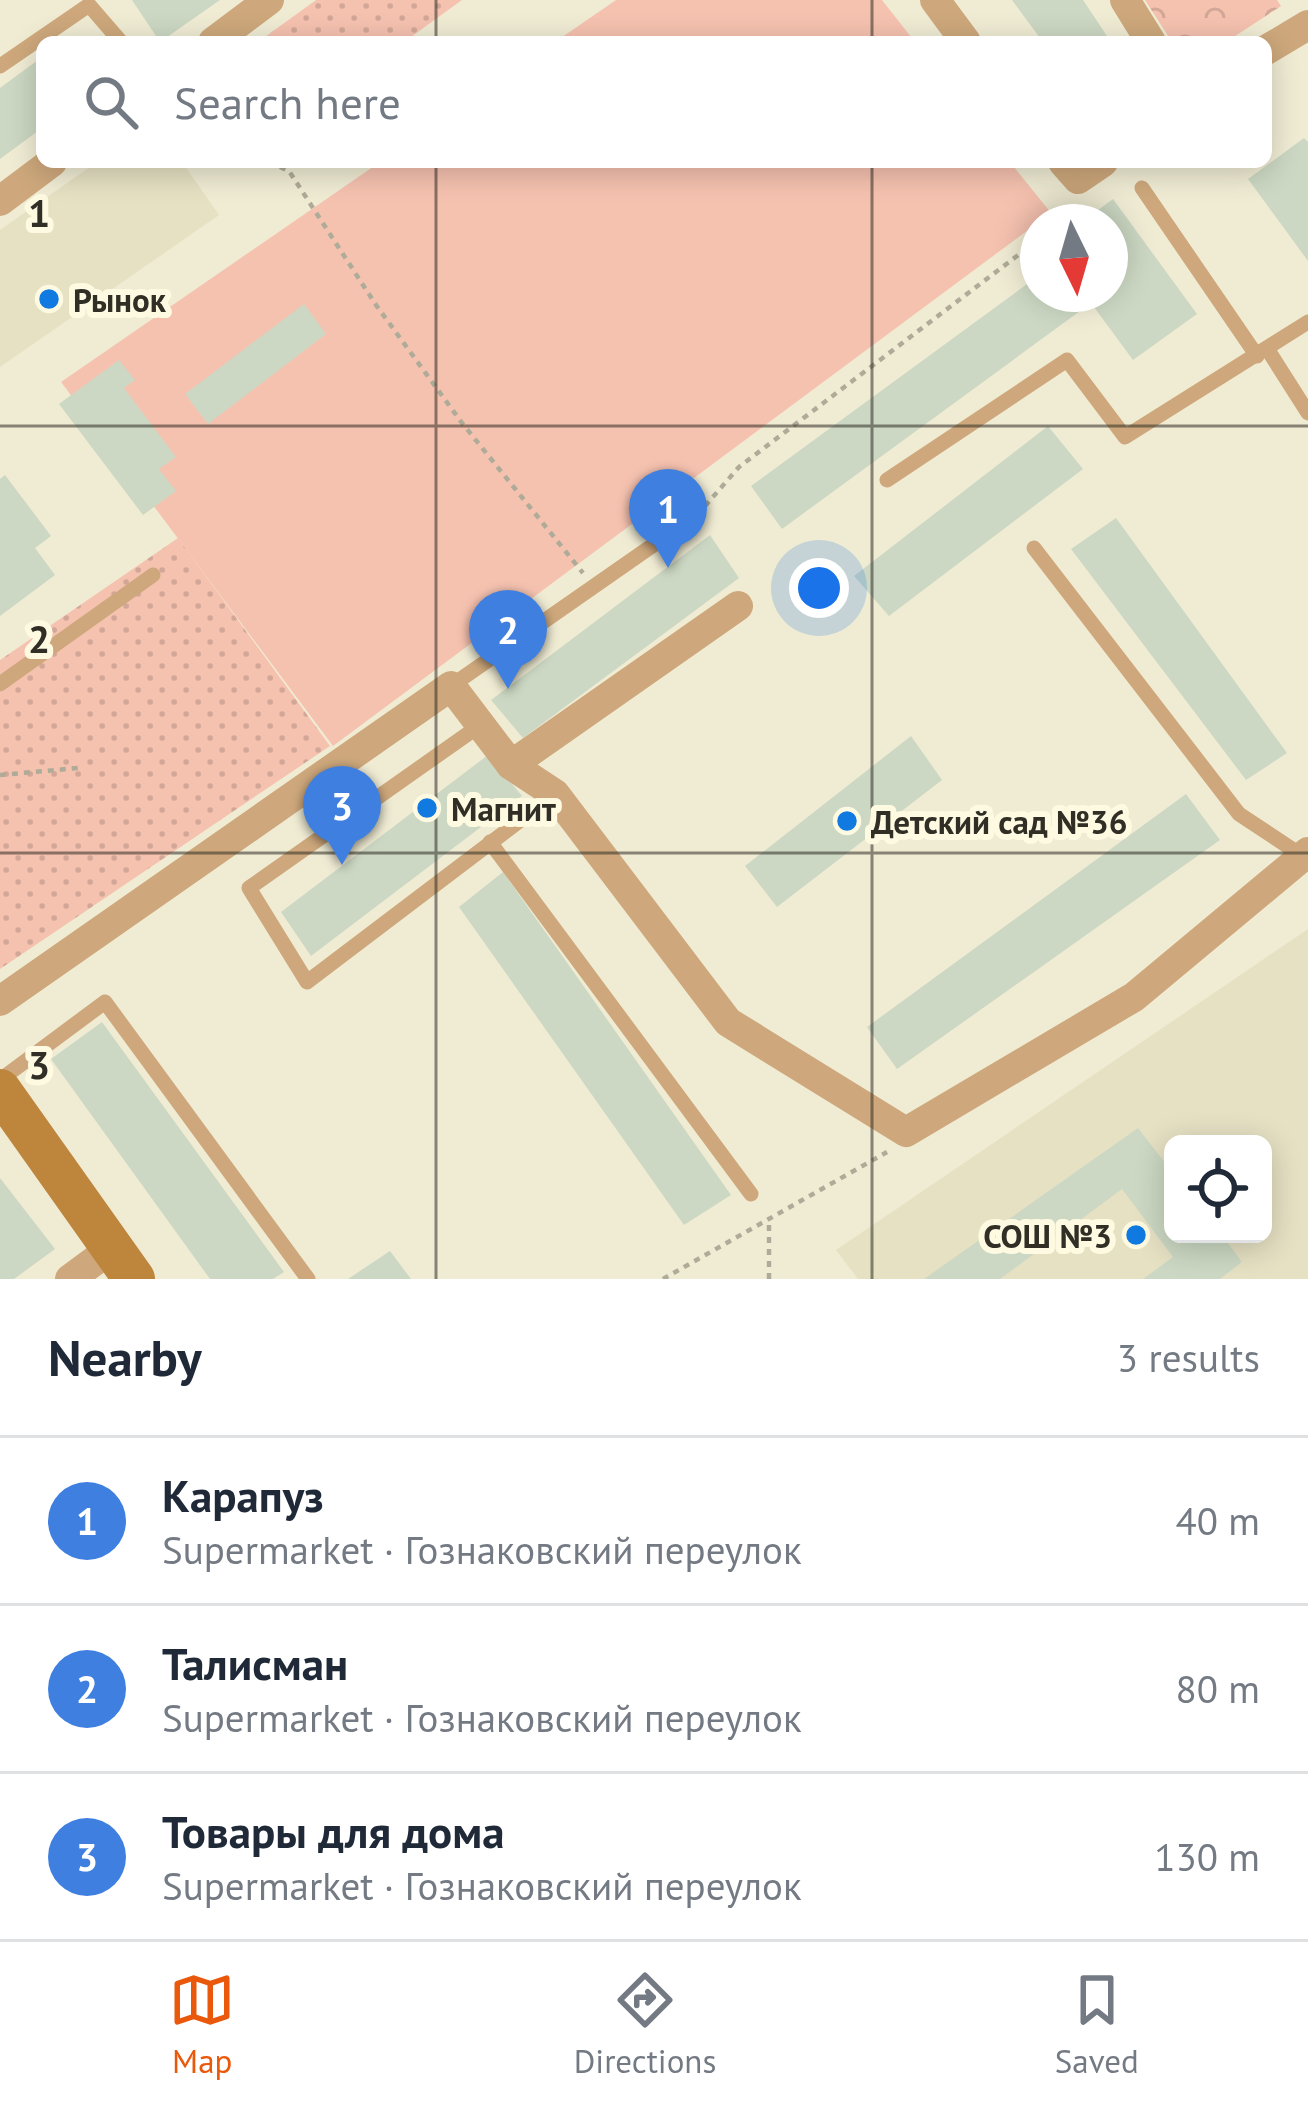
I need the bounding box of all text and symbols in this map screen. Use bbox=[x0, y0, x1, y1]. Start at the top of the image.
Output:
search box bbox=[36, 36, 1272, 168]
icon: search bbox=[78, 69, 144, 135]
text: Search here bbox=[174, 73, 401, 131]
text: 1 bbox=[28, 187, 50, 238]
north arrow bbox=[1020, 204, 1128, 312]
place label: Рынок bbox=[73, 278, 167, 321]
marker: Рынок bbox=[36, 286, 62, 312]
pin: 1 bbox=[629, 469, 707, 568]
your location bbox=[789, 558, 849, 618]
pin: 2 bbox=[469, 590, 547, 689]
text: 2 bbox=[28, 613, 50, 664]
pin: 3 bbox=[303, 766, 381, 865]
place label: Магнит bbox=[451, 787, 556, 830]
marker: Магнит bbox=[414, 795, 440, 821]
place label: Детский сад №36 bbox=[871, 800, 1127, 843]
marker: Детский сад №36 bbox=[834, 808, 860, 834]
text: 3 bbox=[28, 1039, 50, 1090]
map controls bbox=[1164, 1135, 1272, 1243]
button: locate bbox=[1164, 1135, 1272, 1243]
place label: СОШ №3 bbox=[983, 1214, 1112, 1257]
marker: СОШ №3 bbox=[1123, 1222, 1149, 1248]
text: Nearby bbox=[48, 1324, 202, 1390]
text: 3 results bbox=[1117, 1332, 1260, 1383]
text: Карапуз bbox=[162, 1466, 324, 1524]
text: 1 bbox=[76, 1495, 98, 1546]
text: 40 m bbox=[1175, 1495, 1260, 1546]
text: Supermarket · Гознаковский переулок bbox=[162, 1524, 802, 1575]
text: Талисман bbox=[162, 1634, 348, 1692]
text: 2 bbox=[76, 1663, 98, 1714]
text: 80 m bbox=[1175, 1663, 1260, 1714]
text: Supermarket · Гознаковский переулок bbox=[162, 1692, 802, 1743]
text: Товары для дома bbox=[162, 1802, 504, 1860]
text: 3 bbox=[76, 1831, 98, 1882]
text: 130 m bbox=[1154, 1831, 1260, 1882]
text: Supermarket · Гознаковский переулок bbox=[162, 1860, 802, 1911]
tab: Map bbox=[169, 1967, 235, 2082]
tab: Directions bbox=[574, 1967, 716, 2082]
tab: Saved bbox=[1055, 1967, 1139, 2082]

